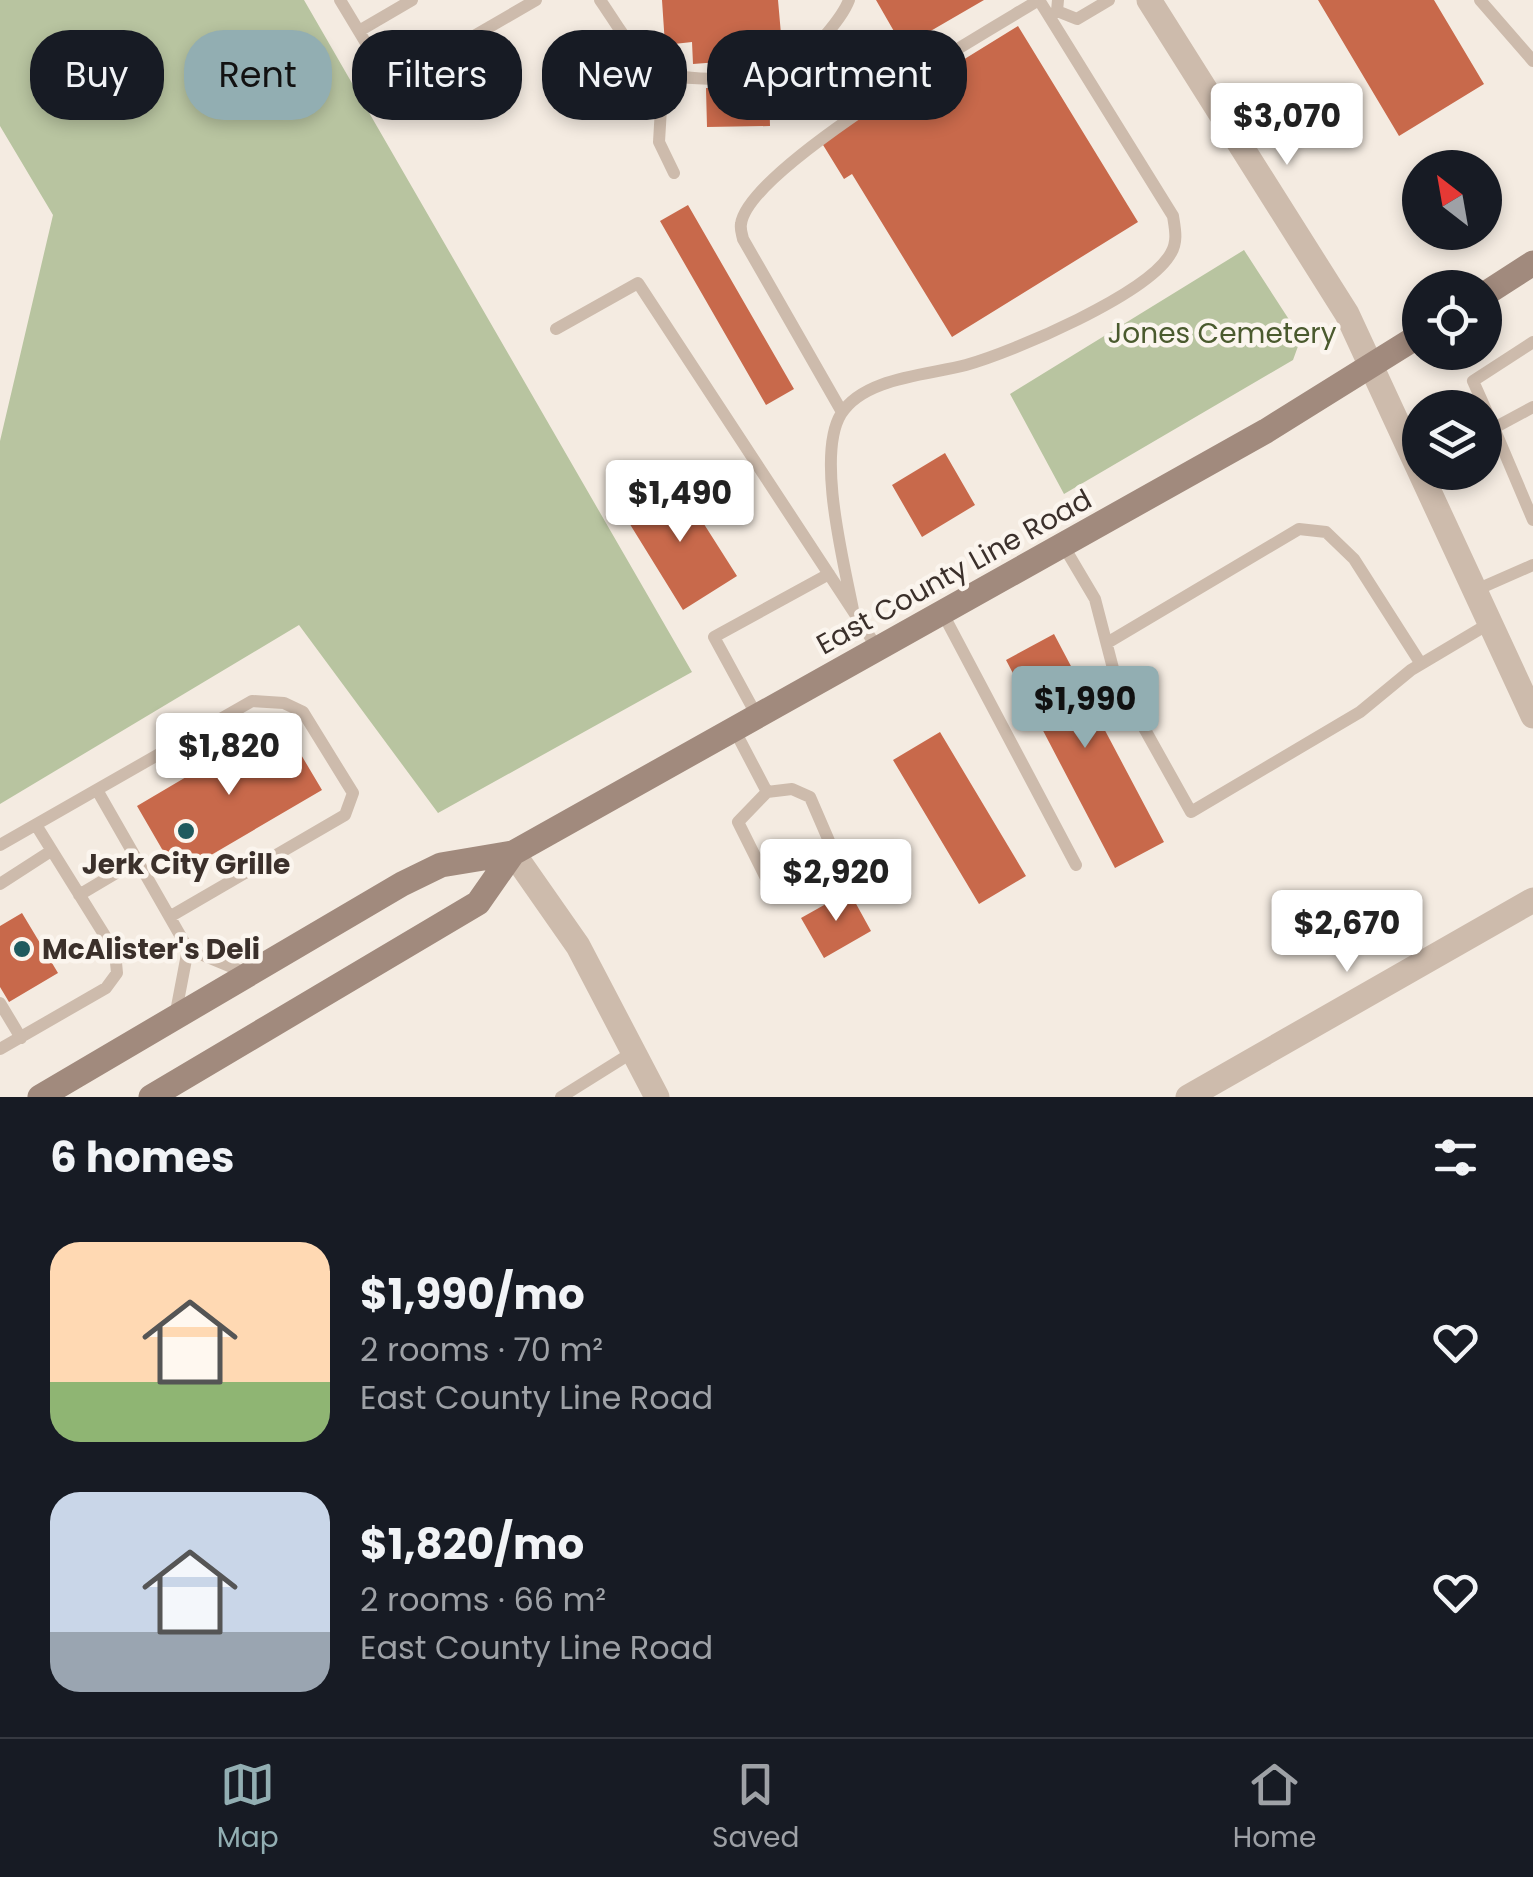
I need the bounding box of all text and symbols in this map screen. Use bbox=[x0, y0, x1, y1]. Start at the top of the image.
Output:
chip: Buy bbox=[30, 30, 164, 120]
chip: Rent bbox=[184, 30, 332, 120]
chip: Filters bbox=[352, 30, 522, 120]
chip: New bbox=[542, 30, 687, 120]
chip: Apartment bbox=[707, 30, 967, 120]
pin: $3,070 bbox=[1206, 83, 1368, 168]
text: $3,070 bbox=[1233, 93, 1341, 138]
north arrow bbox=[1402, 150, 1502, 250]
map controls bbox=[1402, 150, 1502, 490]
button: locate bbox=[1402, 270, 1502, 370]
park label: Jones Cemetery bbox=[1107, 314, 1337, 353]
button: layers bbox=[1402, 390, 1502, 490]
pin: $1,490 bbox=[599, 460, 761, 545]
text: $1,490 bbox=[628, 470, 732, 515]
street label: East County Line Road bbox=[809, 480, 1099, 664]
pin: $1,990 bbox=[1004, 666, 1166, 751]
text: $1,990 bbox=[1034, 676, 1136, 721]
pin: $1,820 bbox=[148, 713, 310, 798]
text: $1,820 bbox=[178, 723, 280, 768]
marker: Jerk City Grille bbox=[175, 820, 197, 842]
pin: $2,920 bbox=[755, 839, 917, 924]
place label: Jerk City Grille bbox=[82, 845, 290, 884]
text: $2,920 bbox=[782, 849, 890, 894]
pin: $2,670 bbox=[1266, 890, 1428, 975]
text: $2,670 bbox=[1294, 900, 1400, 945]
place label: McAlister's Deli bbox=[42, 930, 260, 969]
marker: McAlister's Deli bbox=[11, 938, 33, 960]
text: 6 homes bbox=[50, 1128, 235, 1187]
icon: filters bbox=[1428, 1130, 1483, 1185]
text: $1,990/mo bbox=[360, 1265, 585, 1324]
icon: home bbox=[130, 1282, 250, 1402]
icon: heart bbox=[1428, 1315, 1483, 1370]
text: 2 rooms · 70 m² bbox=[360, 1327, 603, 1372]
text: East County Line Road bbox=[360, 1375, 713, 1420]
text: $1,820/mo bbox=[360, 1515, 584, 1574]
icon: home bbox=[130, 1532, 250, 1652]
icon: heart bbox=[1428, 1565, 1483, 1620]
text: 2 rooms · 66 m² bbox=[360, 1577, 606, 1622]
text: East County Line Road bbox=[360, 1625, 713, 1670]
tab: Map bbox=[217, 1757, 279, 1859]
tab: Saved bbox=[712, 1757, 799, 1859]
tab: Home bbox=[1233, 1757, 1316, 1859]

